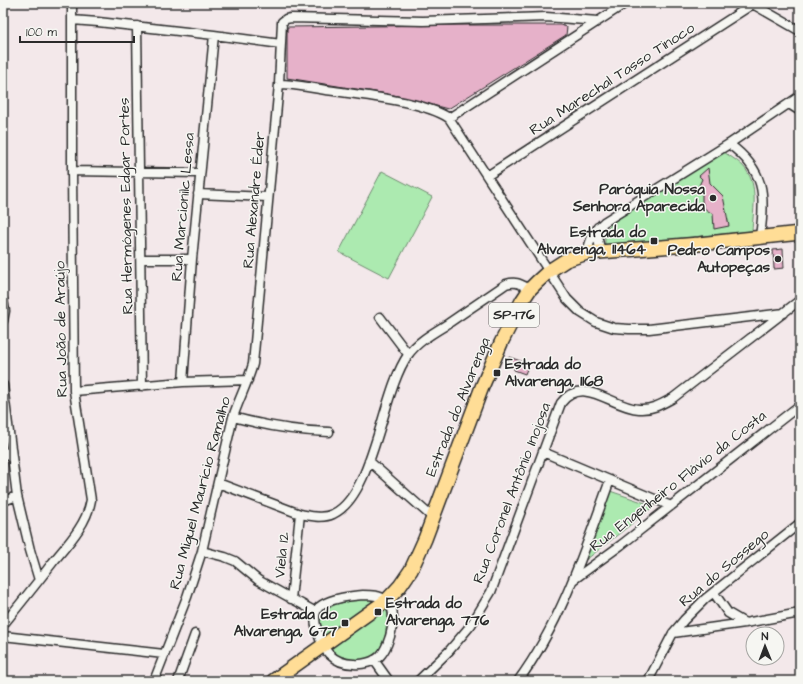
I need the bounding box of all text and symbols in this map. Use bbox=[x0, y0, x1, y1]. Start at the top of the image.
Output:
street label: Rua Marechal Tasso Tinoco bbox=[525, 17, 699, 140]
scale bar bbox=[20, 18, 134, 44]
text: 100 m bbox=[26, 24, 57, 41]
street label: Rua Hermógenes Edgar Portes bbox=[114, 97, 139, 315]
street label: Rua Marcionilc Lessa bbox=[166, 131, 200, 282]
street label: Rua Alexandre Éder bbox=[238, 131, 270, 269]
place label: Paróquia Nossa Senhora Aparecida bbox=[572, 179, 705, 217]
marker: Paróquia Nossa Senhora Aparecida bbox=[708, 193, 718, 203]
place label: Estrada do Alvarenga, 11464 bbox=[537, 222, 647, 262]
marker: Estrada do Alvarenga, 11464 bbox=[649, 236, 659, 246]
place label: Pedro Campos Autopeças bbox=[668, 240, 770, 278]
marker: Pedro Campos Autopeças bbox=[773, 254, 783, 264]
street label: Rua João de Araújo bbox=[49, 260, 73, 397]
road number: SP-176 bbox=[489, 303, 539, 327]
street label: Estrada do Alvarenga bbox=[420, 334, 497, 480]
place label: Estrada do Alvarenga, 1168 bbox=[505, 354, 604, 394]
marker: Estrada do Alvarenga, 1168 bbox=[492, 368, 502, 378]
street label: Rua Miguel Maurício Ramalho bbox=[164, 394, 237, 592]
street label: Rua Coronel Antônio Inojosa bbox=[468, 399, 556, 586]
street label: Rua Engenheiro Flávio da Costa bbox=[585, 405, 772, 557]
street label: Rua do Sossego bbox=[675, 524, 775, 613]
street label: Viela 12 bbox=[269, 530, 295, 579]
place label: Estrada do Alvarenga, 776 bbox=[386, 593, 490, 633]
place label: Estrada do Alvarenga, 677 bbox=[234, 604, 338, 644]
marker: Estrada do Alvarenga, 776 bbox=[373, 607, 383, 617]
marker: Estrada do Alvarenga, 677 bbox=[340, 618, 350, 628]
north arrow bbox=[745, 626, 785, 666]
text: N bbox=[761, 629, 769, 644]

